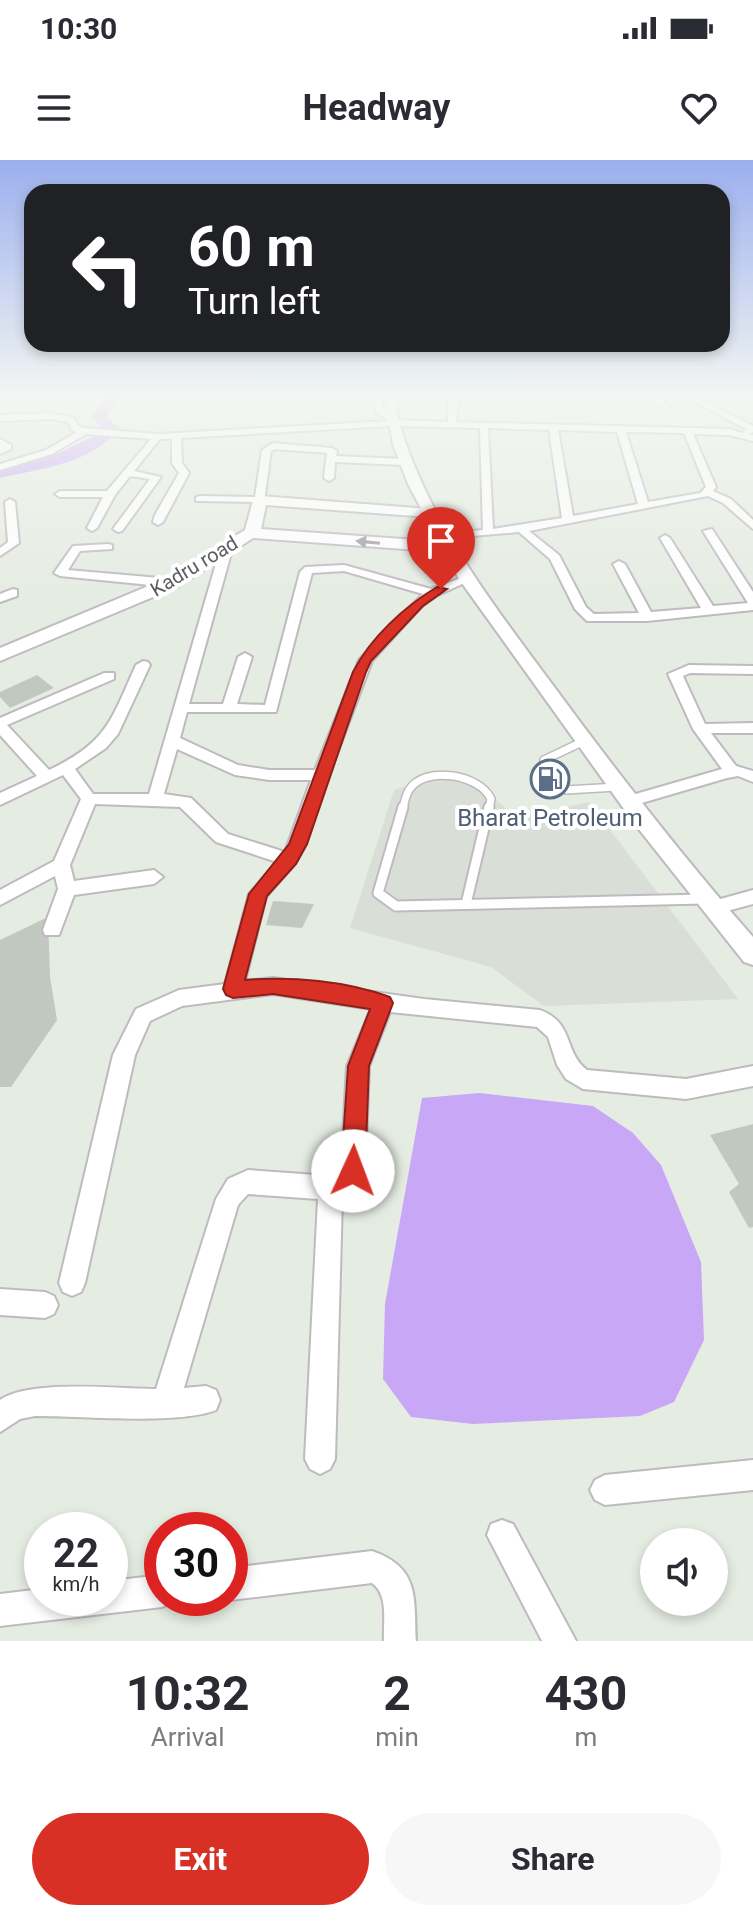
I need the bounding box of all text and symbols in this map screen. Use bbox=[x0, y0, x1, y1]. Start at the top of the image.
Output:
text: 10:30 bbox=[40, 11, 117, 46]
icon: menu bbox=[32, 86, 76, 130]
icon: heart bbox=[677, 86, 721, 130]
text: Headway bbox=[303, 87, 450, 129]
text: 60 m bbox=[188, 214, 315, 280]
icon: left bbox=[56, 216, 160, 320]
text: Turn left bbox=[188, 281, 321, 323]
pin bbox=[407, 507, 475, 589]
icon: arrive bbox=[419, 519, 463, 563]
street label: Kadru road bbox=[146, 531, 242, 601]
one-way arrow bbox=[355, 536, 380, 549]
fuel station icon: Bharat Petroleum bbox=[529, 758, 571, 800]
place label: Bharat Petroleum bbox=[457, 804, 643, 832]
position arrow bbox=[311, 1129, 395, 1213]
speed limit sign: 30 bbox=[144, 1512, 248, 1616]
map controls bbox=[640, 1528, 728, 1616]
button: sound bbox=[640, 1528, 728, 1616]
text: 22 bbox=[53, 1530, 99, 1577]
text: km/h bbox=[53, 1572, 99, 1596]
text: 10:32 bbox=[126, 1665, 249, 1722]
text: 2 bbox=[383, 1665, 411, 1722]
text: 430 bbox=[545, 1665, 627, 1722]
text: Arrival bbox=[151, 1722, 225, 1752]
text: min bbox=[375, 1722, 419, 1752]
text: m bbox=[574, 1722, 597, 1752]
button: Exit bbox=[32, 1813, 369, 1905]
button: Share bbox=[385, 1813, 721, 1905]

